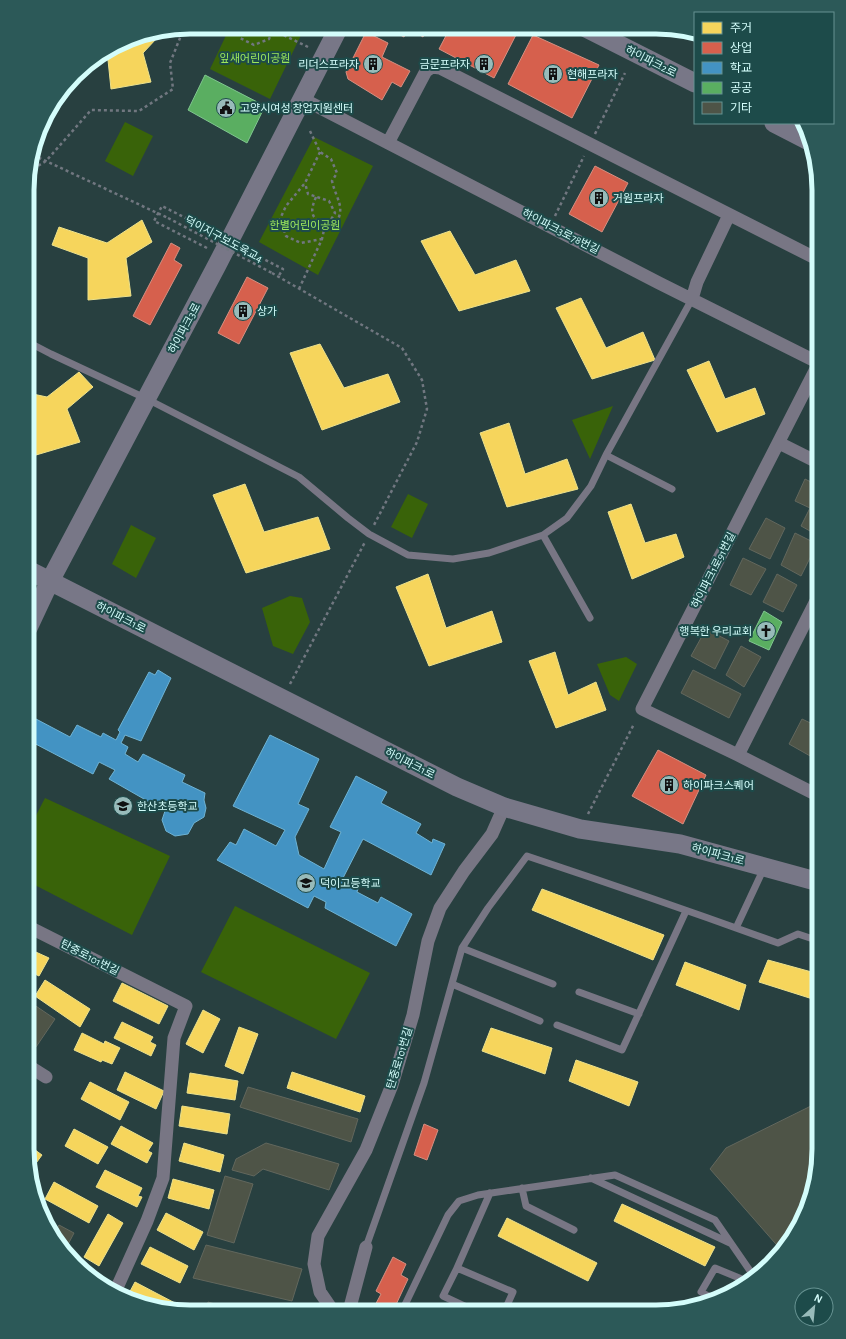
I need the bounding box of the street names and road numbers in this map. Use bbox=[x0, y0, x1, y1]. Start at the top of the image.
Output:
street label: 하이파크2로 bbox=[624, 44, 678, 79]
street label: 하이파크3로78번길 bbox=[520, 207, 601, 256]
street label: 덕이지구보도육교4 bbox=[183, 214, 264, 265]
street label: 하이파크3로 bbox=[167, 301, 202, 355]
street label: 하이파크1로91번길 bbox=[690, 530, 737, 610]
street label: 하이파크1로 bbox=[94, 600, 148, 635]
street label: 하이파크1로 bbox=[383, 746, 437, 781]
street label: 하이파크1로 bbox=[690, 842, 746, 867]
street label: 탄중로101번길 bbox=[59, 938, 121, 977]
street label: 탄중로101번길 bbox=[385, 1026, 414, 1090]

